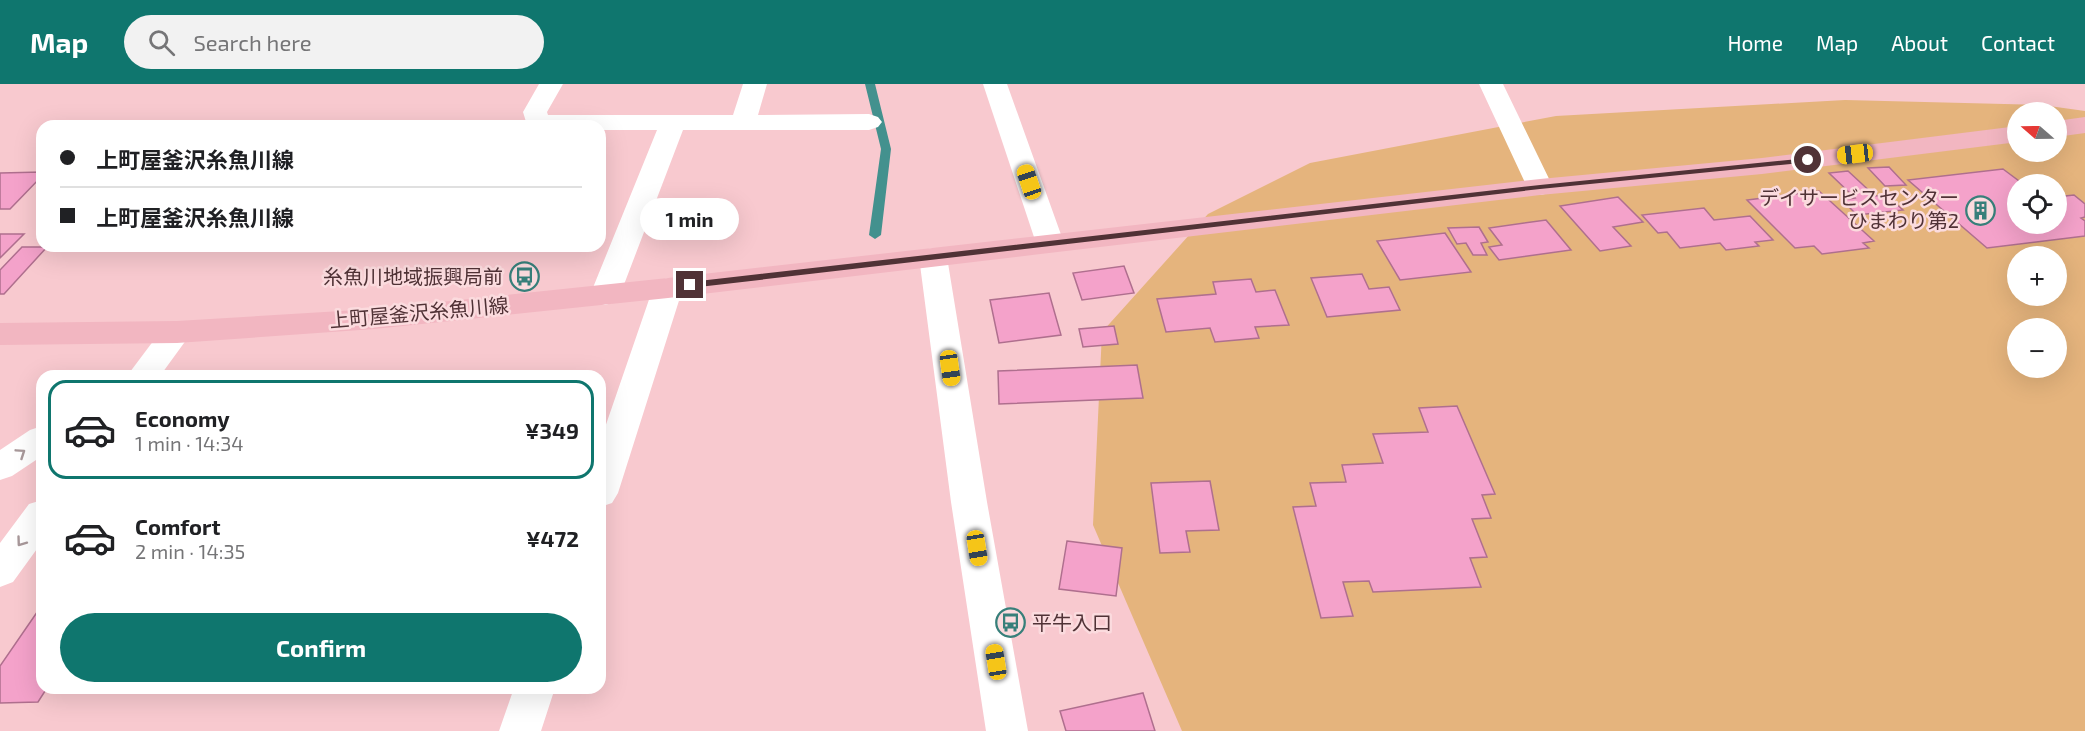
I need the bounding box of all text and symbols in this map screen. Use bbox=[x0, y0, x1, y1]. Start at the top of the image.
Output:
search box bbox=[124, 15, 544, 69]
text: Map bbox=[30, 25, 88, 59]
icon: search bbox=[145, 26, 178, 59]
text: Search here bbox=[193, 29, 312, 55]
text: Home bbox=[1727, 30, 1783, 55]
text: Map bbox=[1816, 30, 1858, 55]
text: About bbox=[1891, 30, 1948, 55]
text: Contact bbox=[1981, 30, 2055, 55]
north arrow bbox=[2007, 102, 2067, 162]
map controls bbox=[2007, 102, 2067, 378]
car bbox=[1836, 143, 1874, 165]
text: 上町屋釜沢糸魚川線 bbox=[96, 146, 294, 172]
route start bbox=[1794, 146, 1821, 173]
car bbox=[1015, 162, 1043, 202]
button: locate bbox=[2007, 174, 2067, 234]
place label: デイサービスセンター ひまわり第2 bbox=[1759, 185, 1959, 232]
building icon: デイサービスセンター ひまわり第2 bbox=[1964, 194, 1996, 226]
callout: 1 min bbox=[640, 198, 740, 240]
text: 上町屋釜沢糸魚川線 bbox=[96, 204, 294, 230]
text: 1 min bbox=[665, 207, 714, 231]
button: + bbox=[2007, 246, 2067, 306]
bus stop icon: 糸魚川地域振興局前 bbox=[508, 261, 540, 293]
place label: 糸魚川地域振興局前 bbox=[323, 264, 503, 288]
route end bbox=[676, 271, 703, 298]
street label: 上町屋釜沢糸魚川線 bbox=[328, 292, 510, 332]
button: − bbox=[2007, 318, 2067, 378]
car bbox=[939, 349, 961, 387]
icon: car bbox=[63, 403, 117, 457]
text: Economy bbox=[135, 405, 230, 431]
text: ¥349 bbox=[525, 417, 579, 443]
text: 1 min · 14:34 bbox=[135, 431, 244, 455]
one-way arrow bbox=[14, 449, 25, 460]
icon: car bbox=[63, 511, 117, 565]
text: Comfort bbox=[135, 513, 220, 539]
text: ¥472 bbox=[526, 525, 579, 551]
car bbox=[965, 529, 989, 567]
one-way arrow bbox=[17, 536, 28, 547]
text: 2 min · 14:35 bbox=[135, 539, 245, 563]
bus stop icon: 平牛入口 bbox=[995, 607, 1027, 639]
place label: 平牛入口 bbox=[1032, 610, 1112, 634]
button: Confirm bbox=[60, 613, 582, 682]
car bbox=[984, 643, 1008, 681]

